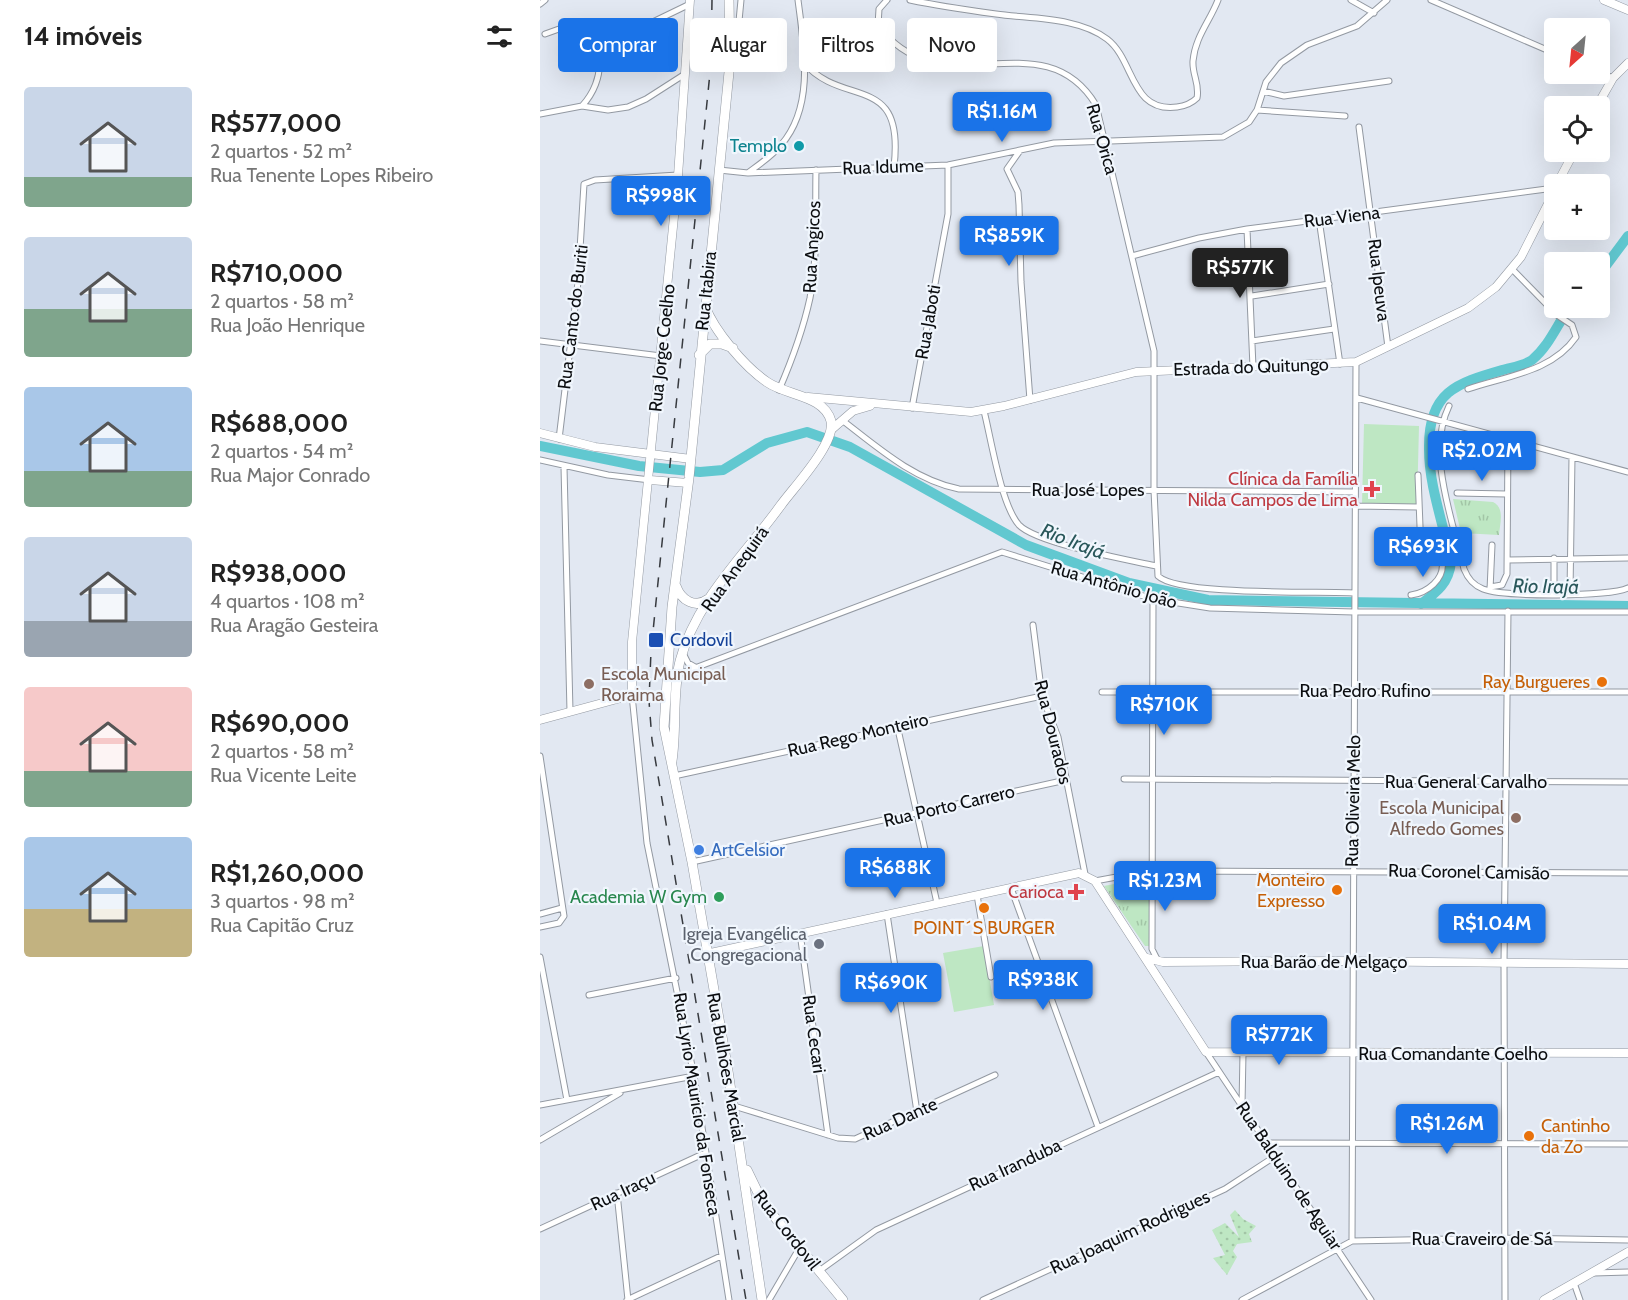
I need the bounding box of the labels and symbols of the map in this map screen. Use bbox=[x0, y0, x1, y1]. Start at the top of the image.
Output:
north arrow bbox=[1544, 18, 1610, 84]
pin: R$1.16M bbox=[947, 92, 1057, 143]
street label: Rua Orica bbox=[1081, 101, 1123, 177]
place label: Templo bbox=[730, 135, 787, 157]
marker: Templo bbox=[792, 139, 806, 153]
street label: Rua Idume bbox=[842, 155, 924, 179]
pin: R$998K bbox=[612, 176, 710, 227]
street label: Rua Angicos bbox=[799, 200, 825, 294]
street label: Rua Viena bbox=[1303, 201, 1382, 233]
pin: R$859K bbox=[960, 216, 1058, 267]
street label: Rua Ipeuva bbox=[1363, 237, 1395, 323]
street label: Rua Canto do Buriti bbox=[553, 243, 593, 391]
pin: R$577K bbox=[1191, 248, 1289, 299]
street label: Rua Itabira bbox=[691, 250, 721, 332]
street label: Rua Jorge Coelho bbox=[644, 283, 680, 413]
street label: Rua Jaboti bbox=[911, 283, 945, 361]
street label: Estrada do Quitungo bbox=[1173, 353, 1329, 381]
pin: R$2.02M bbox=[1427, 431, 1537, 482]
place label: Clínica da Família Nilda Campos de Lima bbox=[1187, 468, 1358, 511]
street label: Rua José Lopes bbox=[1031, 479, 1145, 501]
marker: Clínica da Família Nilda Campos de Lima bbox=[1363, 480, 1381, 498]
water label: Rio Irajá bbox=[1038, 518, 1108, 564]
street label: Rua Anequirá bbox=[697, 522, 774, 616]
pin: R$693K bbox=[1374, 527, 1472, 578]
street label: Rua Antônio João bbox=[1048, 556, 1180, 614]
water label: Rio Irajá bbox=[1512, 573, 1580, 599]
place label: Cordovil bbox=[670, 629, 734, 651]
marker: Cordovil bbox=[647, 631, 665, 649]
place label: Escola Municipal Roraima bbox=[601, 663, 727, 706]
place label: Ray Burgueres bbox=[1482, 671, 1590, 693]
marker: Ray Burgueres bbox=[1595, 675, 1609, 689]
marker: Escola Municipal Roraima bbox=[582, 677, 596, 691]
street label: Rua Dourados bbox=[1029, 678, 1077, 786]
street label: Rua Pedro Rufino bbox=[1299, 680, 1431, 702]
pin: R$710K bbox=[1115, 685, 1213, 736]
street label: Rua Rego Monteiro bbox=[785, 708, 931, 762]
street label: Rua Oliveira Melo bbox=[1341, 735, 1365, 867]
street label: Rua General Carvalho bbox=[1385, 771, 1547, 793]
street label: Rua Porto Carrero bbox=[881, 780, 1017, 832]
place label: Escola Municipal Alfredo Gomes bbox=[1379, 797, 1505, 840]
marker: Escola Municipal Alfredo Gomes bbox=[1509, 811, 1523, 825]
place label: ArtCelsior bbox=[711, 839, 785, 861]
marker: ArtCelsior bbox=[692, 843, 706, 857]
pin: R$688K bbox=[846, 848, 944, 899]
street label: Rua Coronel Camisão bbox=[1388, 860, 1550, 884]
pin: R$1.23M bbox=[1110, 861, 1220, 912]
place label: Monteiro Expresso bbox=[1256, 869, 1325, 912]
place label: Carioca bbox=[1008, 881, 1064, 903]
marker: Monteiro Expresso bbox=[1330, 883, 1344, 897]
marker: Carioca bbox=[1069, 885, 1083, 899]
place label: Academia W Gym bbox=[570, 886, 707, 908]
marker: Academia W Gym bbox=[712, 890, 726, 904]
marker: POINT´S BURGER bbox=[977, 901, 991, 915]
pin: R$1.04M bbox=[1437, 904, 1547, 955]
place label: POINT´S BURGER bbox=[913, 917, 1055, 939]
place label: Igreja Evangélica Congregacional bbox=[682, 923, 808, 966]
marker: Igreja Evangélica Congregacional bbox=[812, 937, 826, 951]
street label: Rua Barão de Melgaço bbox=[1241, 951, 1408, 973]
pin: R$938K bbox=[994, 960, 1092, 1011]
pin: R$690K bbox=[842, 963, 940, 1014]
street label: Rua Lyrio Mauricio da Fonseca bbox=[668, 991, 726, 1218]
street label: Rua Bulhões Marcial bbox=[702, 991, 750, 1144]
street label: Rua Cecari bbox=[798, 993, 830, 1075]
pin: R$772K bbox=[1230, 1015, 1328, 1066]
street label: Rua Comandante Coelho bbox=[1358, 1043, 1548, 1065]
street label: Rua Dante bbox=[859, 1093, 941, 1145]
street label: Rua Balduino de Aguiar bbox=[1231, 1098, 1347, 1255]
pin: R$1.26M bbox=[1392, 1104, 1502, 1155]
place label: Cantinho da Zo bbox=[1541, 1115, 1610, 1158]
marker: Cantinho da Zo bbox=[1522, 1129, 1536, 1143]
street label: Rua Iranduba bbox=[965, 1134, 1065, 1196]
street label: Rua Iraçu bbox=[587, 1166, 659, 1216]
street label: Rua Joaquim Rodrigues bbox=[1047, 1185, 1213, 1279]
street label: Rua Cordovil bbox=[749, 1186, 826, 1275]
street label: Rua Craveiro de Sá bbox=[1411, 1228, 1553, 1250]

